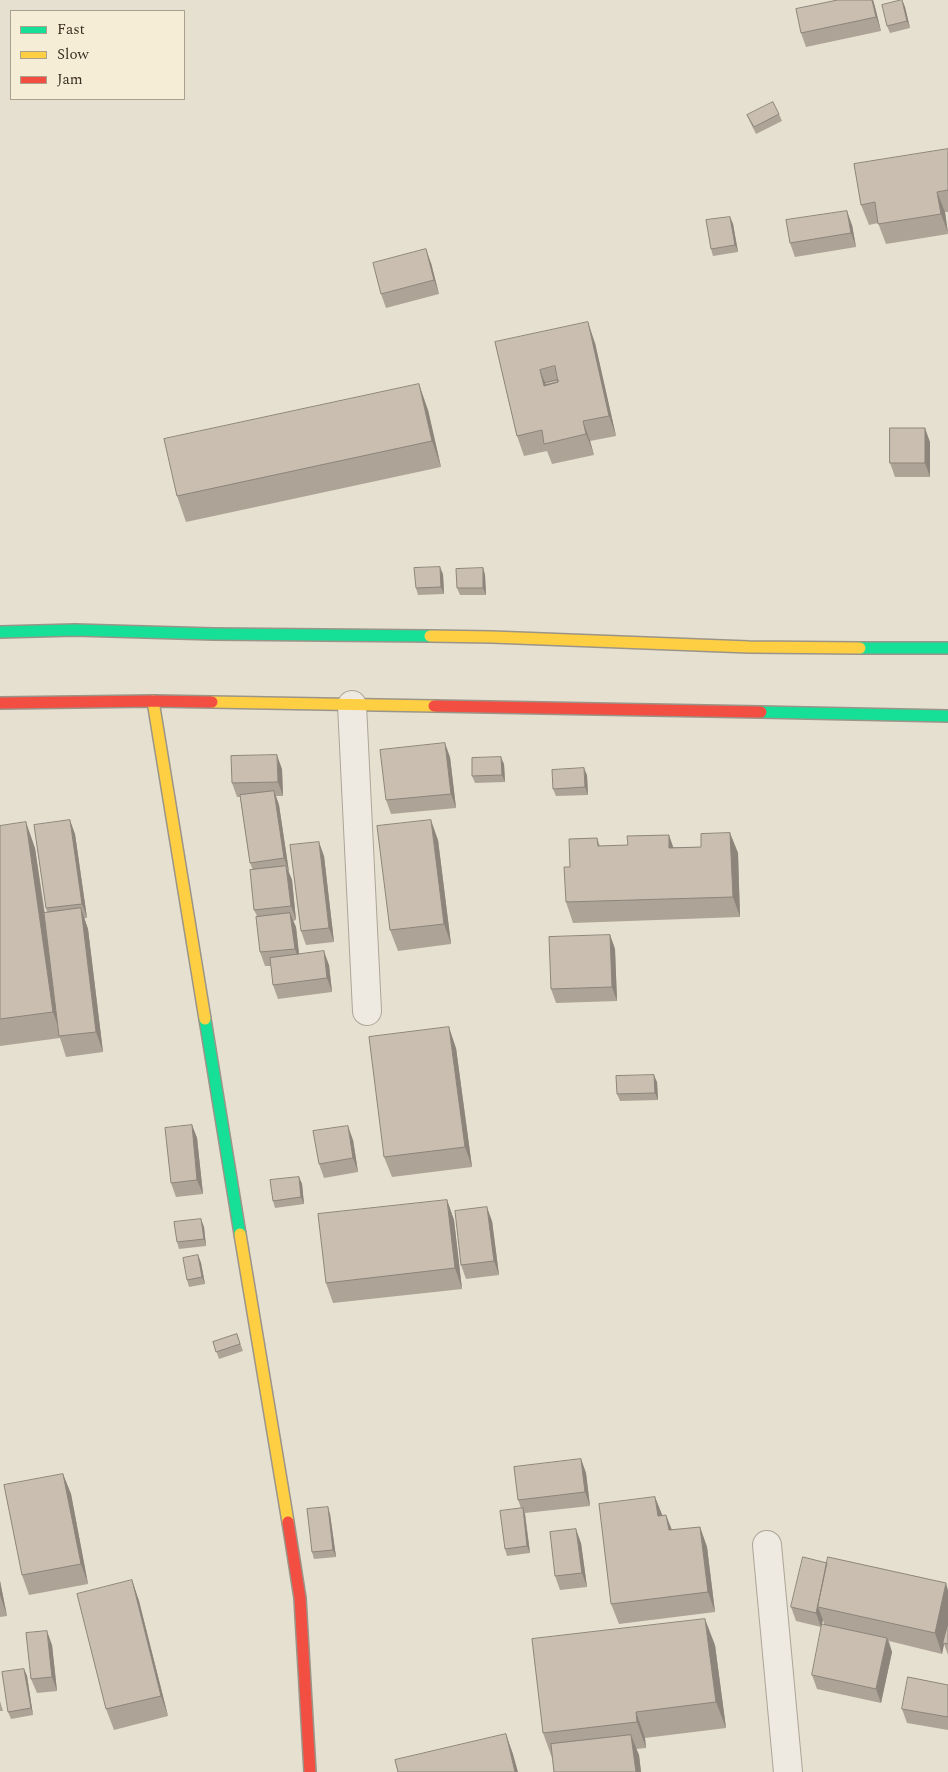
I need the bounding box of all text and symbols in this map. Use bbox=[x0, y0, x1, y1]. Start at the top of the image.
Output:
legend bbox=[10, 10, 185, 100]
text: Fast bbox=[57, 18, 85, 41]
text: Slow bbox=[57, 43, 89, 66]
text: Jam bbox=[57, 68, 83, 91]

